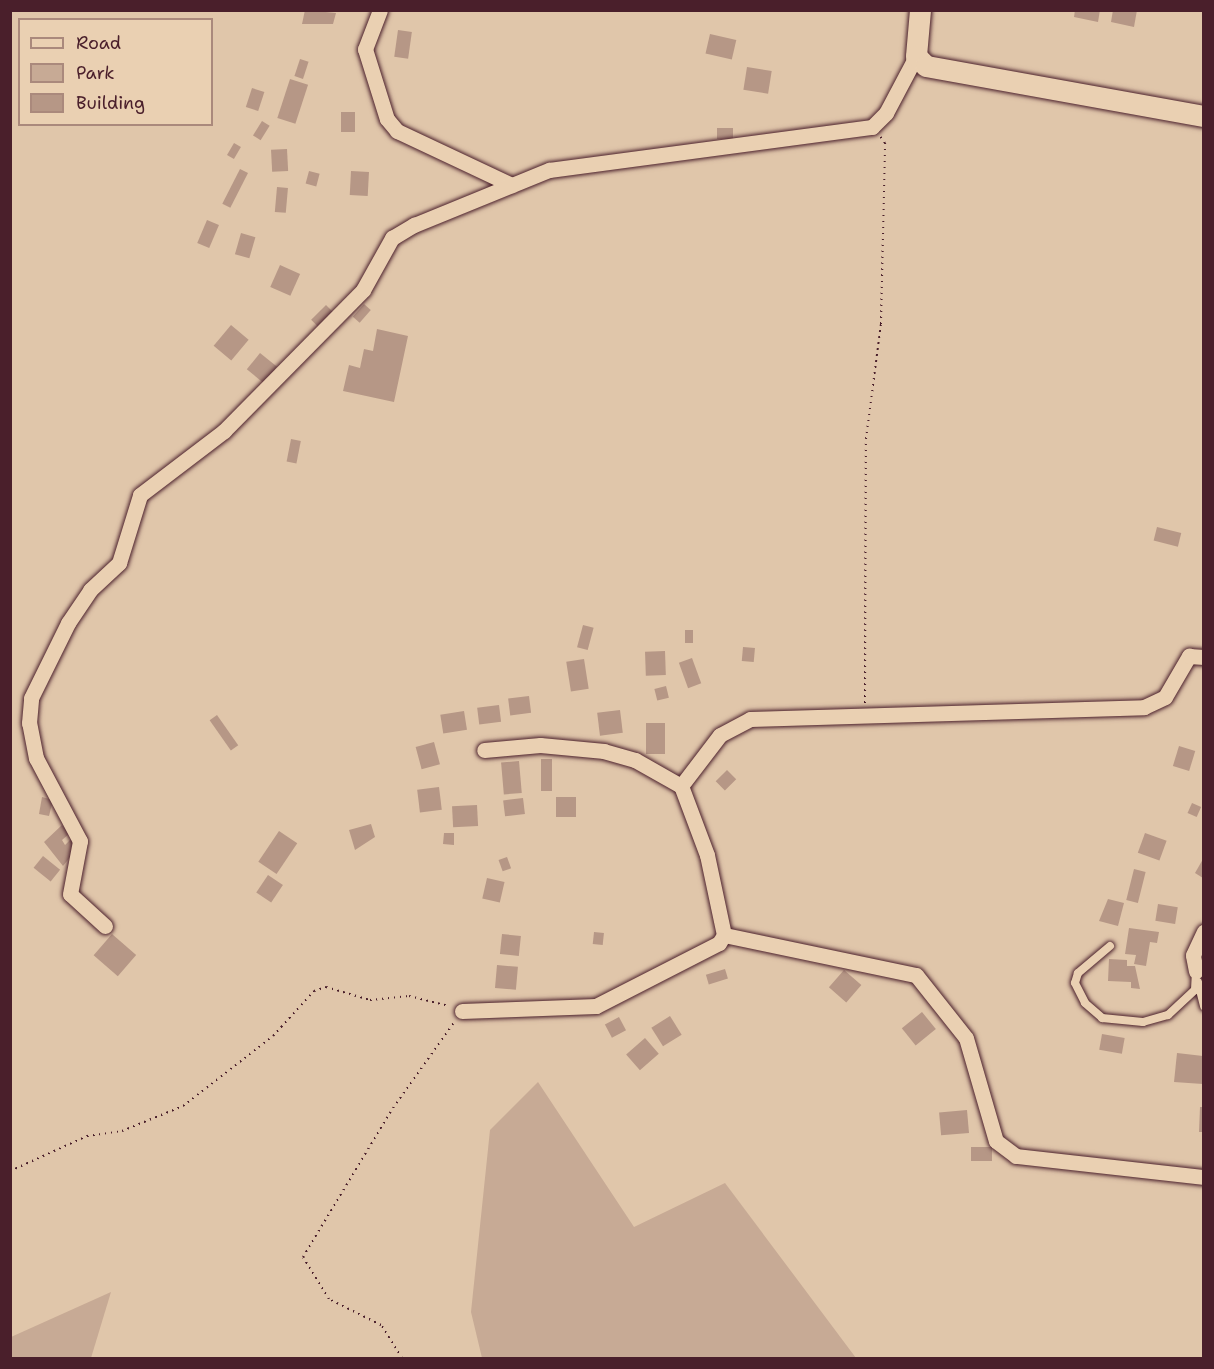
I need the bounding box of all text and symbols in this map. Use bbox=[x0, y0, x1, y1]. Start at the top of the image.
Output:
legend bbox=[18, 18, 213, 126]
text: Road bbox=[76, 31, 121, 55]
text: Park bbox=[76, 61, 115, 85]
text: Building bbox=[76, 91, 145, 115]

